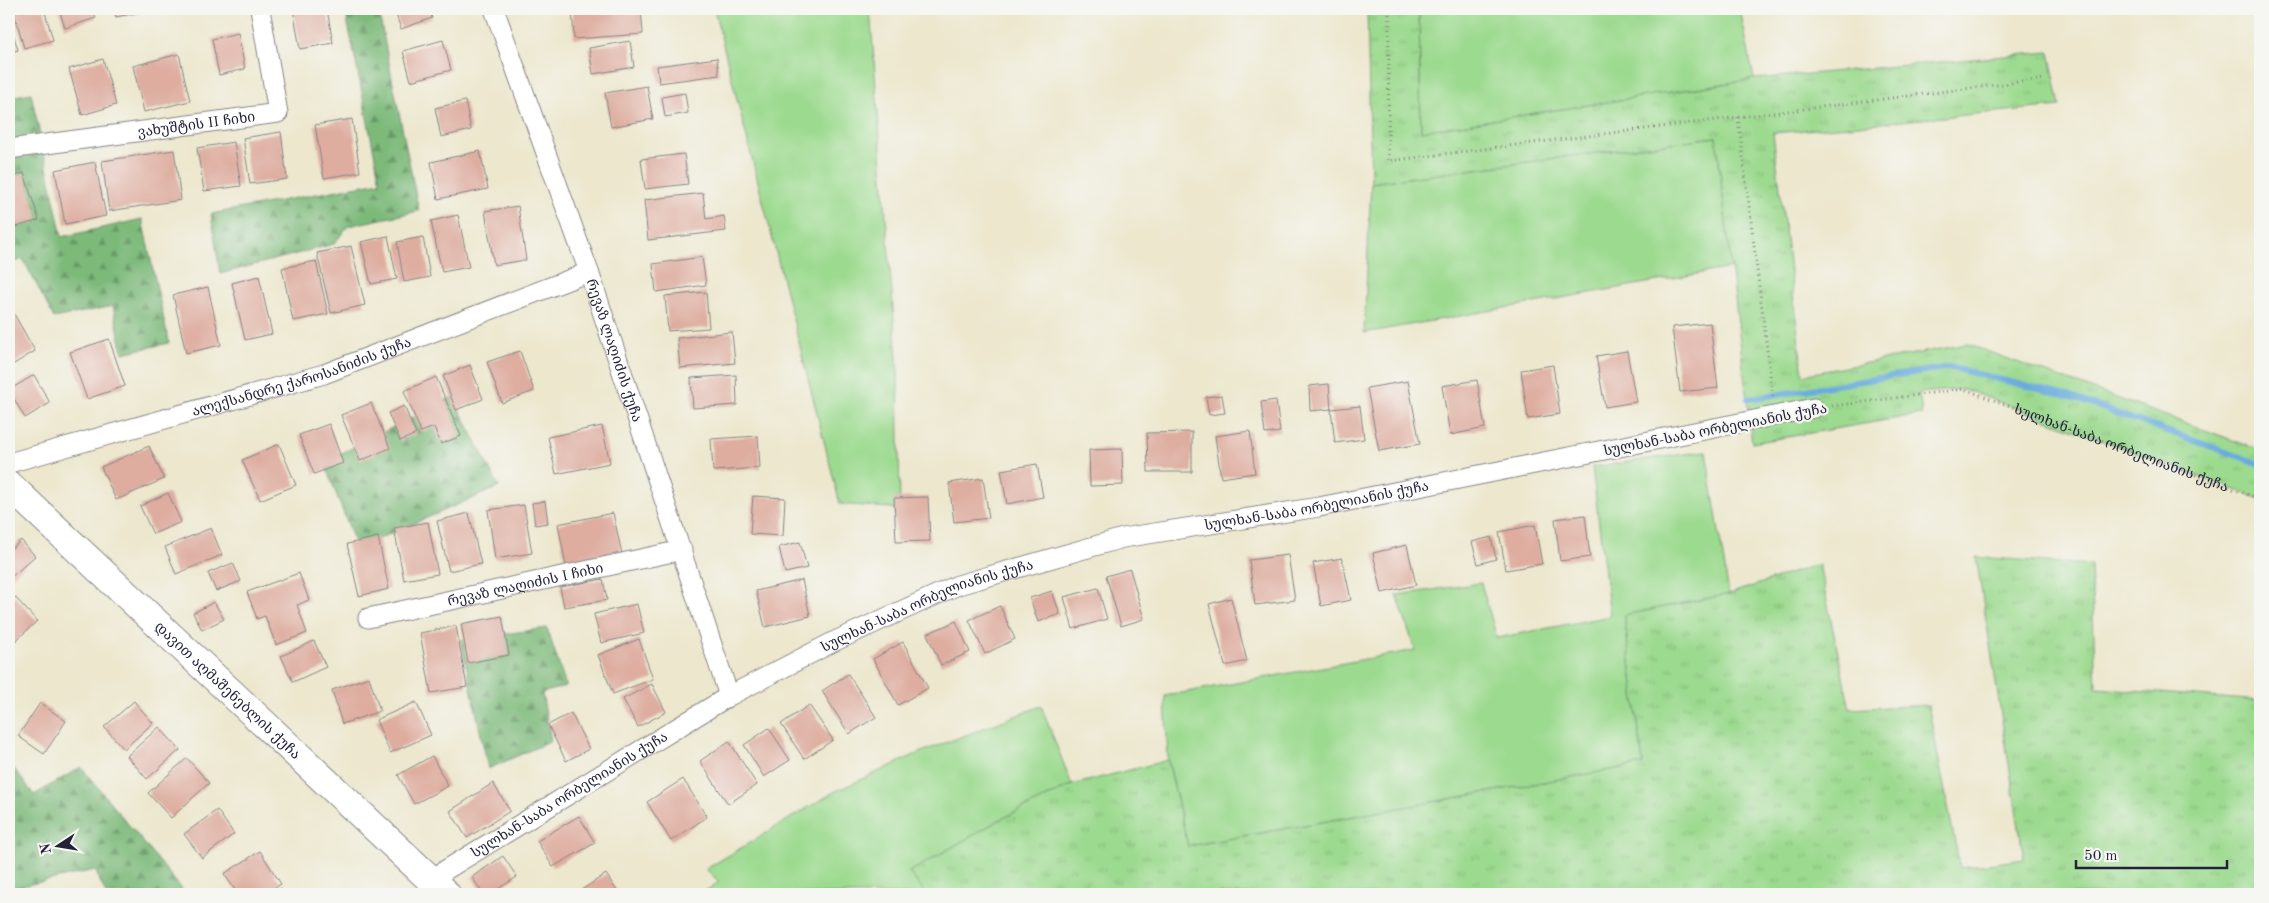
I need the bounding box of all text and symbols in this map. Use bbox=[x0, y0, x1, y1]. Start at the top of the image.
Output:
street label: ვახუშტის II ჩიხი bbox=[137, 110, 256, 141]
street label: რევაზ ლაღიძის ქუჩა bbox=[584, 277, 644, 424]
street label: ალექსანდრე ქაროსანიძის ქუჩა bbox=[190, 335, 413, 419]
street label: სულხან-საბა ორბელიანის ქუჩა bbox=[1602, 400, 1828, 460]
street label: სულხან-საბა ორბელიანის ქუჩა bbox=[2012, 402, 2230, 495]
street label: სულხან-საბა ორბელიანის ქუჩა bbox=[1203, 479, 1430, 533]
street label: სულხან-საბა ორბელიანის ქუჩა bbox=[819, 558, 1035, 655]
street label: რევაზ ლაღიძის I ჩიხი bbox=[446, 561, 605, 609]
street label: დავით აღმაშენებლის ქუჩა bbox=[151, 619, 303, 762]
street label: სულხან-საბა ორბელიანის ქუჩა bbox=[469, 730, 670, 861]
north arrow bbox=[32, 820, 82, 870]
scale bar bbox=[2076, 838, 2228, 870]
text: N bbox=[38, 842, 54, 855]
text: 50 m bbox=[2084, 849, 2118, 864]

